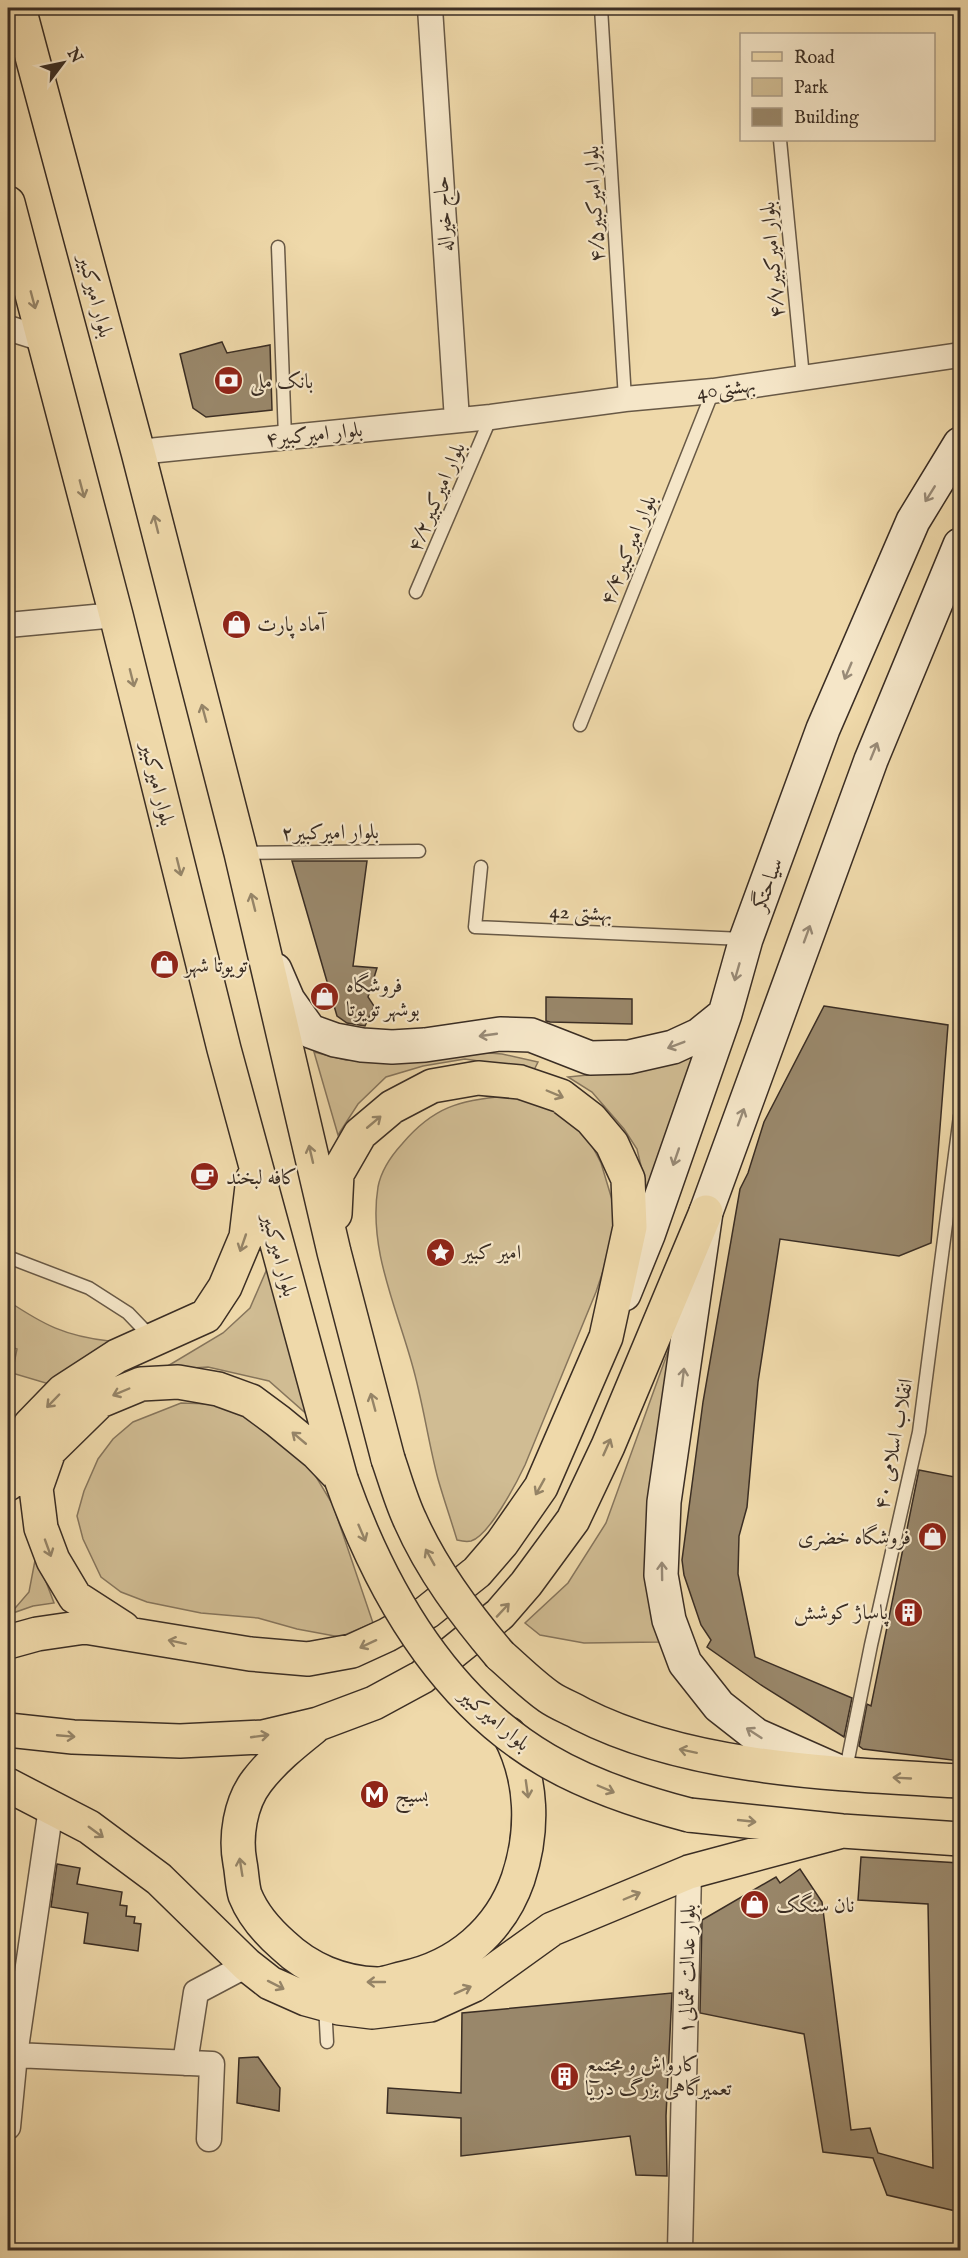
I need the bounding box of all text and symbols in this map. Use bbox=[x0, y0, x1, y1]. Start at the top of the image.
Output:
north arrow bbox=[33, 33, 93, 93]
legend bbox=[740, 33, 935, 141]
text: N bbox=[61, 44, 86, 67]
text: Road bbox=[794, 47, 835, 70]
text: Park bbox=[794, 77, 829, 100]
text: Building bbox=[794, 107, 859, 130]
street label: بلوار امیرکبیر۴/۵ bbox=[579, 145, 612, 263]
street label: حاج خیراله bbox=[428, 175, 465, 253]
street label: بلوار امیرکبیر۴/۷ bbox=[755, 200, 792, 319]
street label: بلوار امیرکبیر bbox=[70, 250, 119, 341]
one-way arrow bbox=[28, 290, 39, 309]
bank icon: بانک ملی bbox=[213, 365, 245, 397]
place label: بانک ملی bbox=[250, 369, 313, 397]
street label: 40بهشتی bbox=[695, 372, 757, 407]
street label: ۴بلوار امیرکبیر bbox=[264, 417, 364, 454]
street label: بلوار امیرکبیر۴/۲ bbox=[402, 438, 473, 557]
one-way arrow bbox=[77, 479, 89, 498]
one-way arrow bbox=[923, 485, 935, 502]
street label: بلوار امیرکبیر۴/۴ bbox=[595, 491, 664, 610]
one-way arrow bbox=[150, 515, 162, 534]
shop icon: آماد پارت bbox=[220, 608, 252, 640]
place label: آماد پارت bbox=[257, 611, 328, 639]
one-way arrow bbox=[842, 661, 853, 679]
one-way arrow bbox=[127, 668, 138, 687]
one-way arrow bbox=[198, 704, 210, 723]
street label: بلوار امیرکبیر bbox=[133, 738, 180, 829]
one-way arrow bbox=[869, 742, 880, 761]
street label: ۲بلوار امیرکبیر bbox=[281, 819, 379, 848]
street label: سیاحتگر bbox=[745, 854, 790, 917]
one-way arrow bbox=[174, 857, 185, 876]
one-way arrow bbox=[247, 893, 259, 912]
street label: 42 بهشتی bbox=[549, 898, 613, 929]
one-way arrow bbox=[803, 925, 814, 944]
shop icon: تویوتا شهر bbox=[148, 949, 180, 981]
place label: تویوتا شهر bbox=[183, 953, 249, 980]
one-way arrow bbox=[731, 962, 742, 981]
place label: فروشگاه بوشهر تویوتا bbox=[346, 972, 420, 1024]
shop icon: فروشگاه بوشهر تویوتا bbox=[309, 981, 341, 1013]
one-way arrow bbox=[478, 1030, 498, 1041]
one-way arrow bbox=[668, 1040, 686, 1051]
one-way arrow bbox=[545, 1089, 564, 1100]
one-way arrow bbox=[736, 1109, 747, 1127]
one-way arrow bbox=[366, 1115, 381, 1129]
one-way arrow bbox=[305, 1144, 317, 1163]
one-way arrow bbox=[669, 1147, 680, 1166]
cafe icon: کافه لبخند bbox=[189, 1161, 221, 1193]
place label: کافه لبخند bbox=[226, 1165, 298, 1192]
street label: بلوار امیرکبیر bbox=[254, 1209, 303, 1300]
one-way arrow bbox=[236, 1233, 247, 1252]
place icon: امیر کبیر bbox=[425, 1236, 457, 1268]
place label: امیر کبیر bbox=[460, 1240, 521, 1267]
one-way arrow bbox=[678, 1368, 689, 1388]
street label: انقلاب اسلامی ۴۰ bbox=[869, 1376, 920, 1512]
one-way arrow bbox=[113, 1387, 131, 1398]
one-way arrow bbox=[46, 1393, 61, 1408]
one-way arrow bbox=[367, 1393, 379, 1412]
one-way arrow bbox=[292, 1431, 307, 1445]
one-way arrow bbox=[602, 1438, 613, 1456]
one-way arrow bbox=[534, 1478, 546, 1495]
shop icon: فروشگاه خضری bbox=[916, 1521, 948, 1553]
one-way arrow bbox=[357, 1524, 368, 1542]
place label: فروشگاه خضری bbox=[798, 1524, 911, 1552]
one-way arrow bbox=[43, 1538, 54, 1556]
one-way arrow bbox=[423, 1549, 435, 1566]
one-way arrow bbox=[656, 1561, 668, 1581]
building icon: پاساژ کوشش bbox=[893, 1596, 925, 1628]
place label: پاساژ کوشش bbox=[794, 1600, 889, 1627]
one-way arrow bbox=[496, 1603, 510, 1618]
one-way arrow bbox=[168, 1636, 187, 1648]
one-way arrow bbox=[360, 1638, 378, 1650]
street label: بلوار امیرکبیر bbox=[451, 1681, 535, 1758]
one-way arrow bbox=[746, 1726, 763, 1738]
one-way arrow bbox=[55, 1731, 75, 1742]
one-way arrow bbox=[250, 1731, 270, 1742]
one-way arrow bbox=[679, 1744, 698, 1756]
one-way arrow bbox=[893, 1772, 913, 1783]
metro station icon: بسیج bbox=[358, 1779, 390, 1811]
one-way arrow bbox=[521, 1779, 532, 1799]
place label: بسیج bbox=[395, 1783, 429, 1814]
one-way arrow bbox=[596, 1784, 614, 1795]
one-way arrow bbox=[737, 1816, 757, 1827]
one-way arrow bbox=[88, 1826, 104, 1839]
one-way arrow bbox=[235, 1858, 246, 1878]
shop icon: نان سنگک bbox=[739, 1889, 771, 1921]
one-way arrow bbox=[623, 1890, 641, 1901]
place label: نان سنگک bbox=[776, 1892, 855, 1920]
street label: بلوار عدالت شمالی۱ bbox=[674, 1904, 703, 2034]
one-way arrow bbox=[367, 1976, 386, 1988]
one-way arrow bbox=[267, 1979, 284, 1991]
one-way arrow bbox=[453, 1984, 472, 1995]
place label: کارواش و مجتمع تعمیرگاهی بزرگ دریا bbox=[585, 2052, 733, 2103]
building icon: کارواش و مجتمع تعمیرگاهی بزرگ دریا bbox=[548, 2060, 580, 2092]

